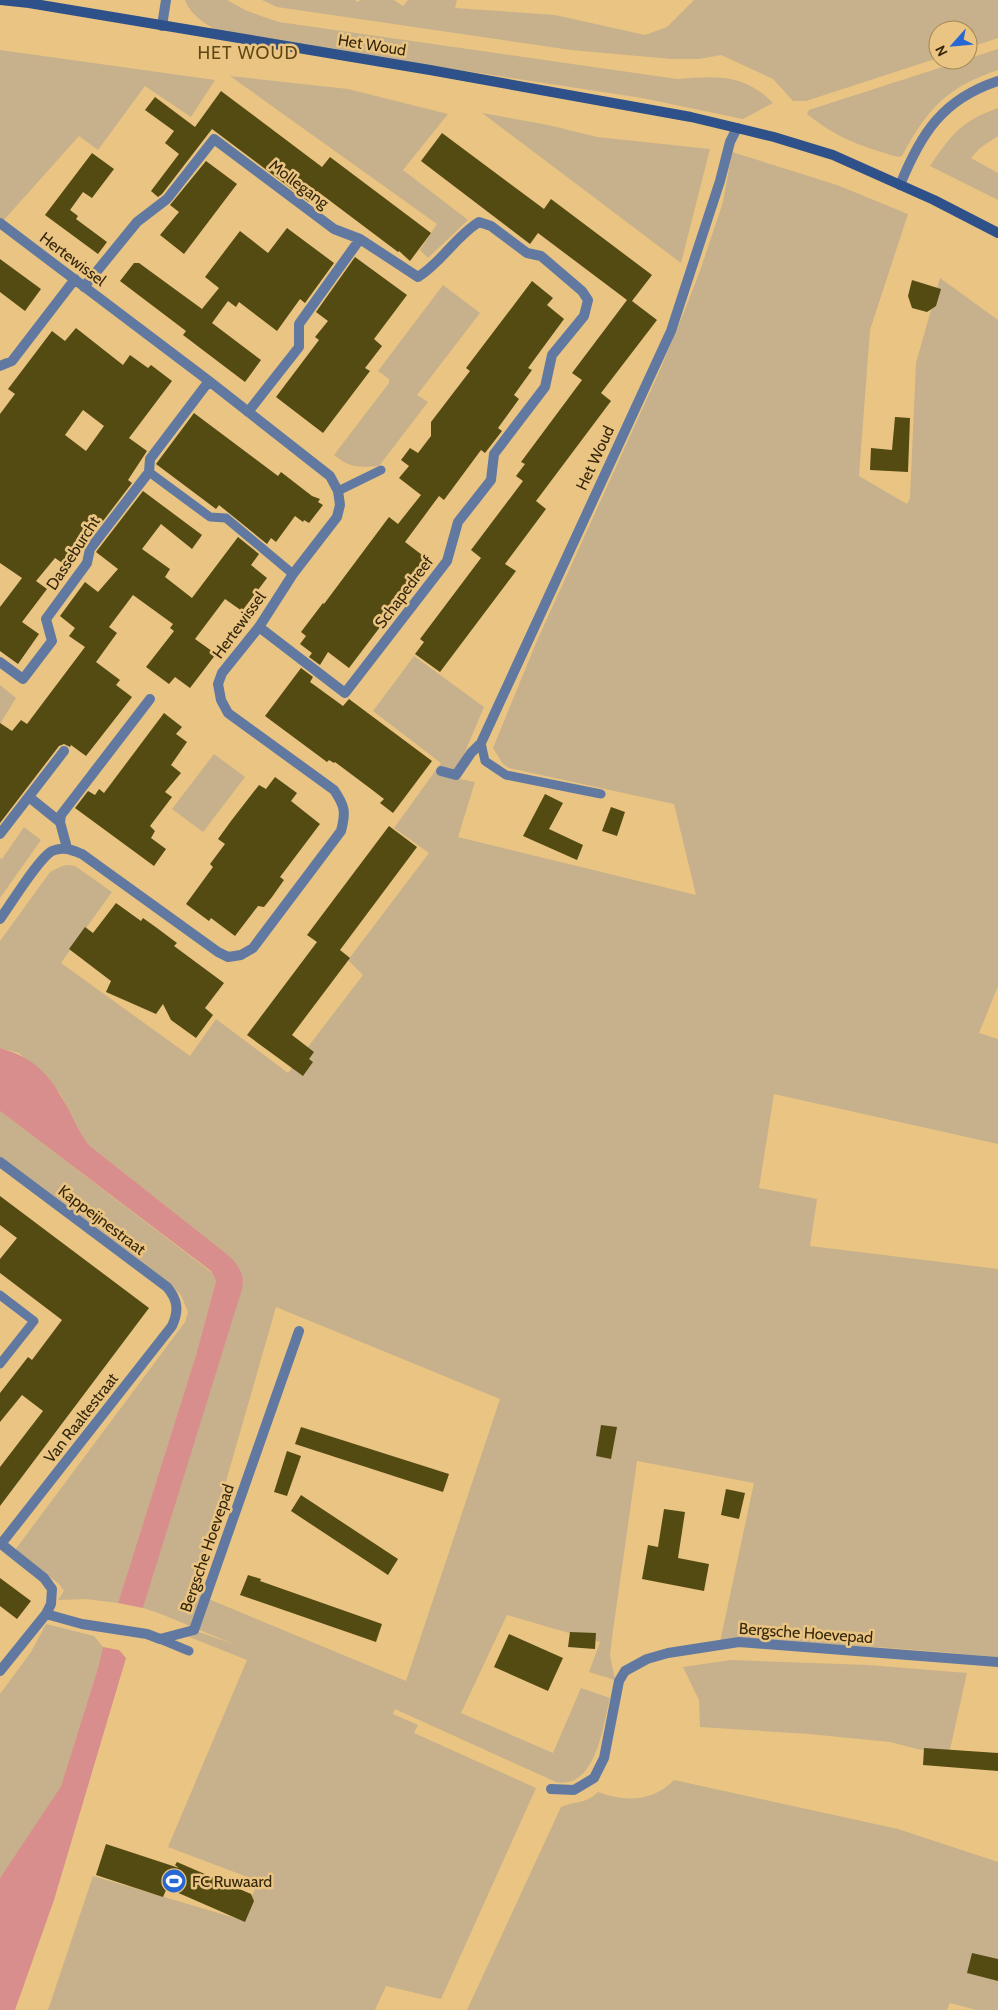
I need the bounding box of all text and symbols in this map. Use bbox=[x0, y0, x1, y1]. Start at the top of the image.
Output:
north arrow bbox=[928, 20, 978, 70]
street label: Het Woud bbox=[337, 30, 407, 60]
district label: HET WOUD bbox=[197, 42, 299, 64]
text: N bbox=[931, 42, 952, 59]
street label: Mollegang bbox=[265, 155, 333, 213]
street label: Hertewissel bbox=[36, 228, 110, 290]
street label: Het Woud bbox=[572, 423, 618, 493]
street label: Dasseburcht bbox=[42, 512, 104, 593]
street label: Schapedreef bbox=[371, 552, 438, 632]
street label: Hertewissel bbox=[208, 588, 270, 662]
street label: Kappeijnestraat bbox=[55, 1181, 150, 1259]
street label: Van Raaltestraat bbox=[40, 1369, 122, 1467]
street label: Bergsche Hoevepad bbox=[176, 1481, 238, 1615]
street label: Bergsche Hoevepad bbox=[738, 1619, 874, 1647]
sports icon: FC Ruwaard bbox=[161, 1868, 187, 1894]
place label: FC Ruwaard bbox=[192, 1872, 272, 1891]

